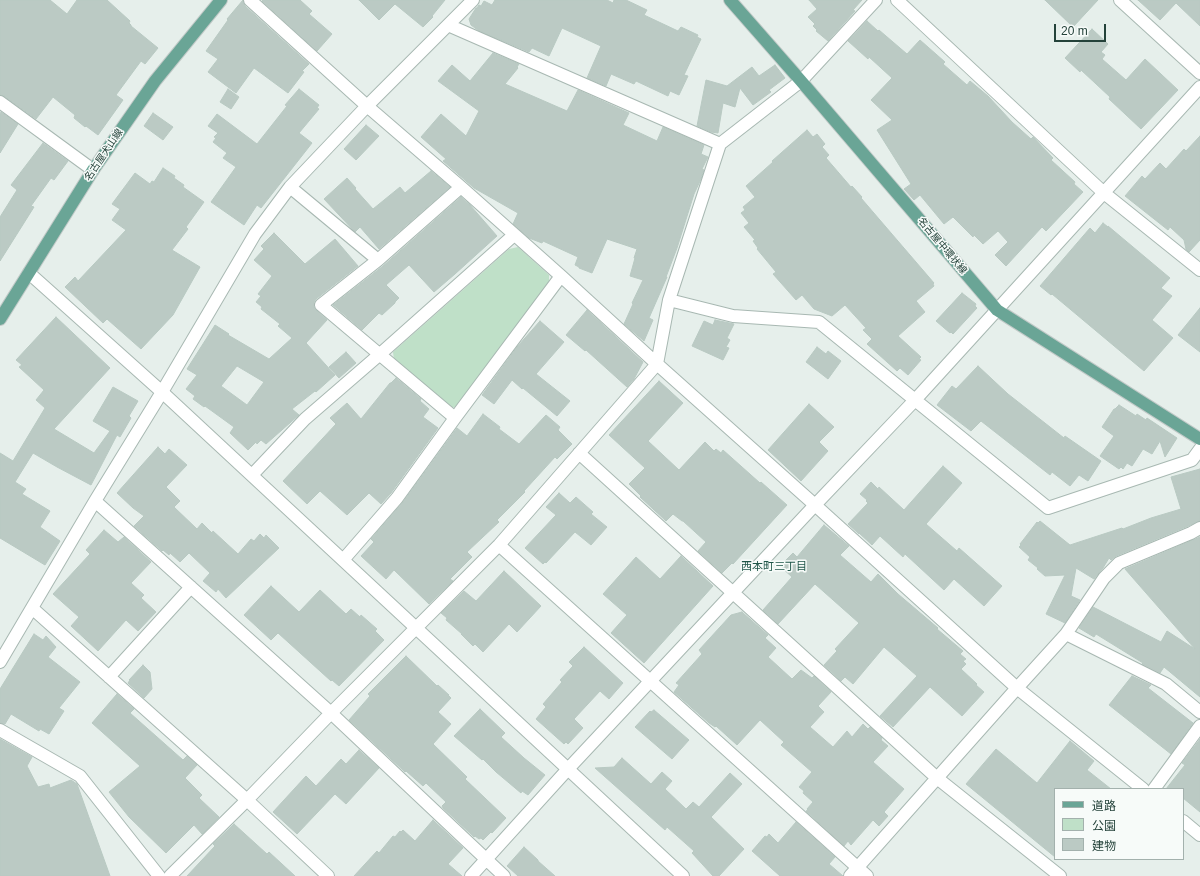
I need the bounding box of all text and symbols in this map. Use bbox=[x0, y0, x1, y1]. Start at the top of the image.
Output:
scale bar bbox=[1056, 16, 1108, 42]
text: 20 m bbox=[1061, 24, 1088, 38]
street label: 名古屋犬山線 bbox=[82, 127, 126, 183]
street label: 名古屋中環状線 bbox=[915, 215, 969, 277]
district label: 西本町三丁目 bbox=[741, 560, 807, 574]
legend bbox=[1054, 788, 1184, 860]
text: 道路 bbox=[1092, 799, 1116, 813]
text: 公園 bbox=[1092, 819, 1116, 833]
text: 建物 bbox=[1092, 839, 1116, 853]

